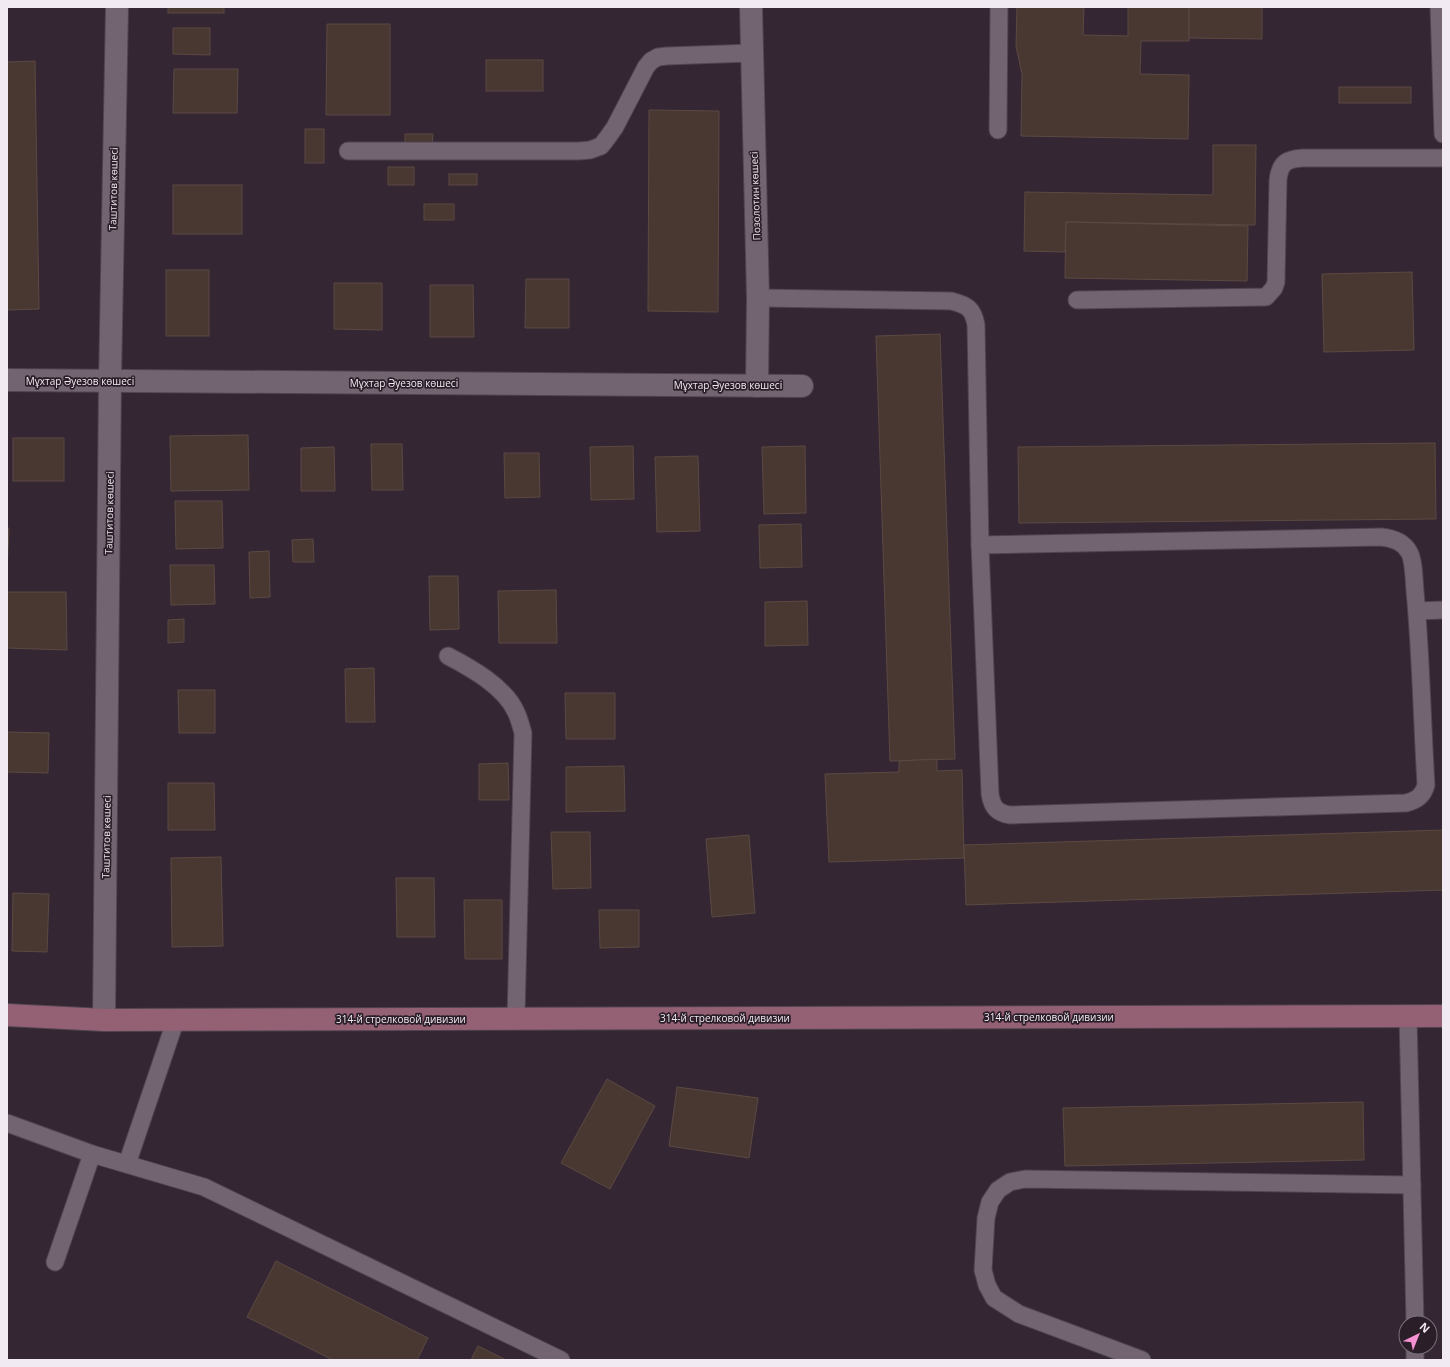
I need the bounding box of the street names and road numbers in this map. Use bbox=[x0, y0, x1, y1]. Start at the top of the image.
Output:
street label: Таштитов көшесі bbox=[105, 147, 121, 231]
street label: Позолотин көшесі bbox=[746, 151, 764, 241]
street label: Мұхтар Әуезов көшесі bbox=[26, 374, 134, 388]
street label: Мұхтар Әуезов көшесі bbox=[350, 376, 458, 390]
street label: Мұхтар Әуезов көшесі bbox=[674, 378, 782, 392]
street label: Таштитов көшесі bbox=[101, 471, 117, 555]
street label: Таштитов көшесі bbox=[98, 795, 114, 879]
street label: 314-й стрелковой дивизии bbox=[984, 1010, 1114, 1024]
street label: 314-й стрелковой дивизии bbox=[660, 1011, 790, 1025]
street label: 314-й стрелковой дивизии bbox=[336, 1012, 466, 1026]

